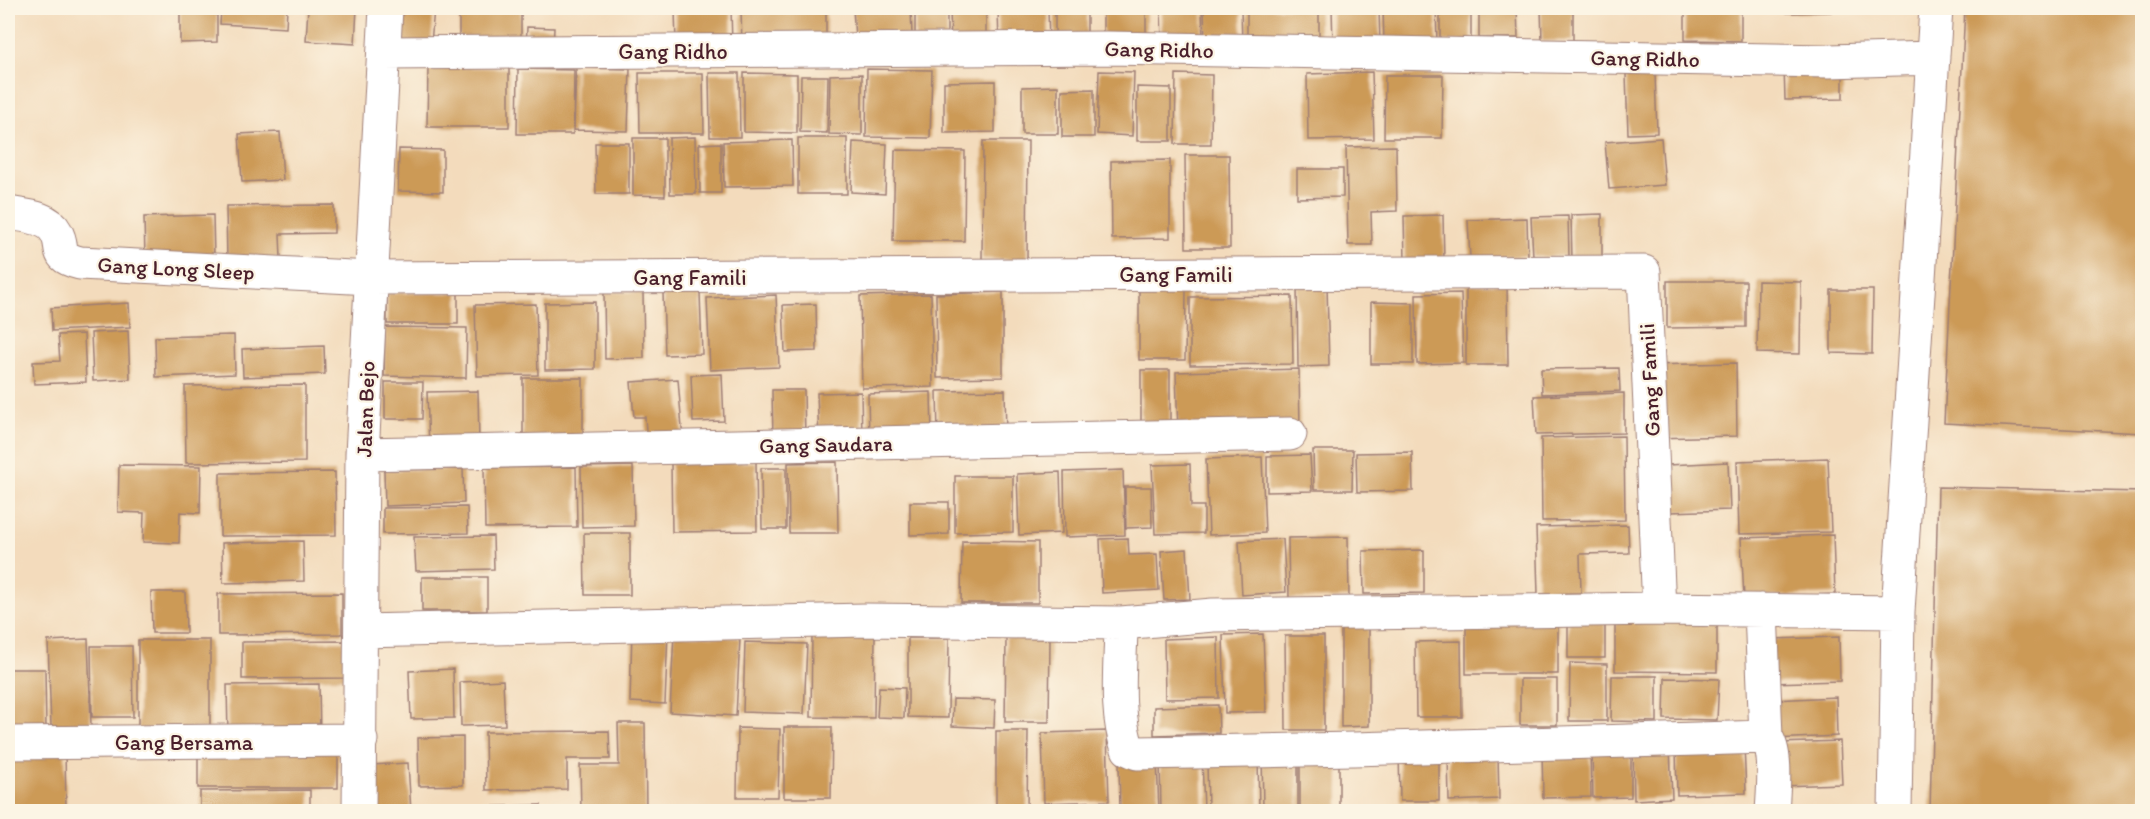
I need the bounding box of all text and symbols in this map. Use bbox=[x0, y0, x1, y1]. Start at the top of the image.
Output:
street label: Gang Ridho bbox=[1104, 35, 1214, 64]
street label: Gang Ridho bbox=[618, 38, 728, 65]
street label: Gang Ridho bbox=[1590, 44, 1700, 73]
street label: Gang Long Sleep bbox=[97, 251, 255, 286]
street label: Gang Famili bbox=[1119, 261, 1233, 288]
street label: Gang Famili bbox=[633, 264, 747, 291]
street label: Gang Famili bbox=[1633, 323, 1666, 437]
street label: Jalan Bejo bbox=[350, 360, 381, 458]
street label: Gang Saudara bbox=[759, 430, 893, 459]
street label: Gang Bersama bbox=[115, 729, 254, 756]

